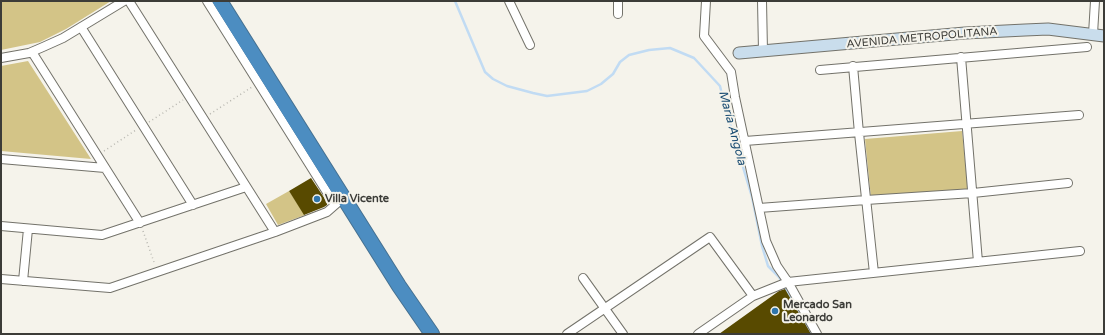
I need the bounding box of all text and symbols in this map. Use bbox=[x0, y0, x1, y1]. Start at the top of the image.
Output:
street label: AVENIDA METROPOLITANA bbox=[846, 25, 998, 51]
water label: María Angola bbox=[715, 89, 749, 167]
place label: Villa Vicente bbox=[325, 192, 389, 206]
marker: Villa Vicente bbox=[312, 194, 322, 204]
place label: Mercado San Leonardo bbox=[783, 298, 852, 324]
marker: Mercado San Leonardo bbox=[770, 306, 780, 316]

